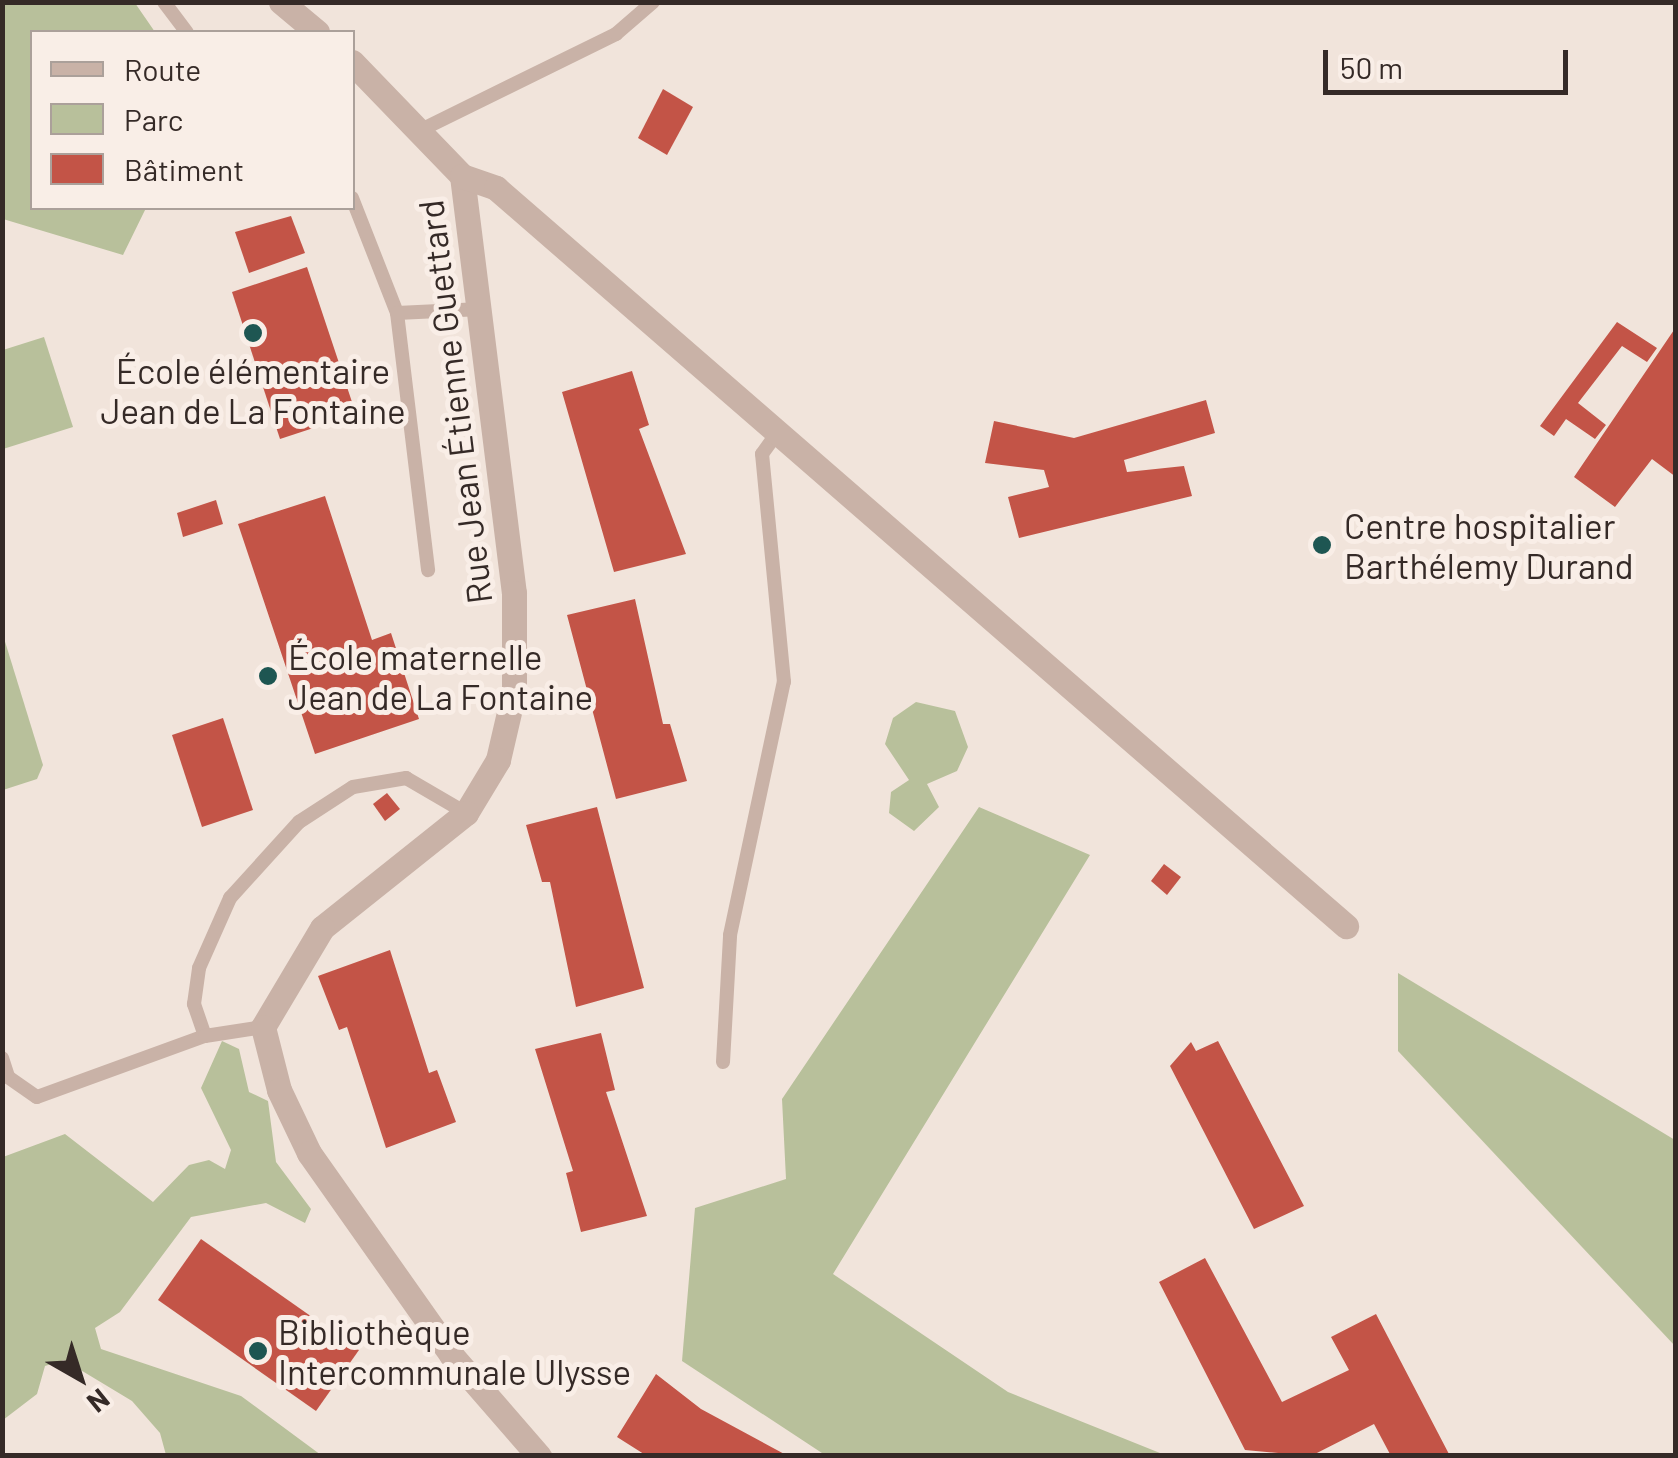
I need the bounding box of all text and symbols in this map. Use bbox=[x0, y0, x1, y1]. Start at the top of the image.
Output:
legend bbox=[30, 30, 355, 210]
scale bar bbox=[1328, 30, 1573, 92]
text: 50 m bbox=[1340, 49, 1403, 85]
text: Route bbox=[124, 51, 201, 87]
text: Parc bbox=[124, 101, 183, 137]
text: Bâtiment bbox=[124, 151, 244, 187]
street label: Rue Jean Étienne Guettard bbox=[408, 198, 500, 606]
marker: École élémentaire Jean de La Fontaine bbox=[242, 322, 264, 344]
place label: École élémentaire Jean de La Fontaine bbox=[100, 349, 406, 431]
place label: Centre hospitalier Barthélemy Durand bbox=[1344, 504, 1634, 586]
marker: Centre hospitalier Barthélemy Durand bbox=[1309, 532, 1335, 558]
place label: École maternelle Jean de La Fontaine bbox=[288, 635, 593, 717]
marker: École maternelle Jean de La Fontaine bbox=[257, 665, 279, 687]
place label: Bibliothèque Intercommunale Ulysse bbox=[278, 1310, 631, 1392]
north arrow bbox=[30, 1328, 130, 1428]
marker: Bibliothèque Intercommunale Ulysse bbox=[247, 1340, 269, 1362]
text: N bbox=[81, 1382, 117, 1420]

